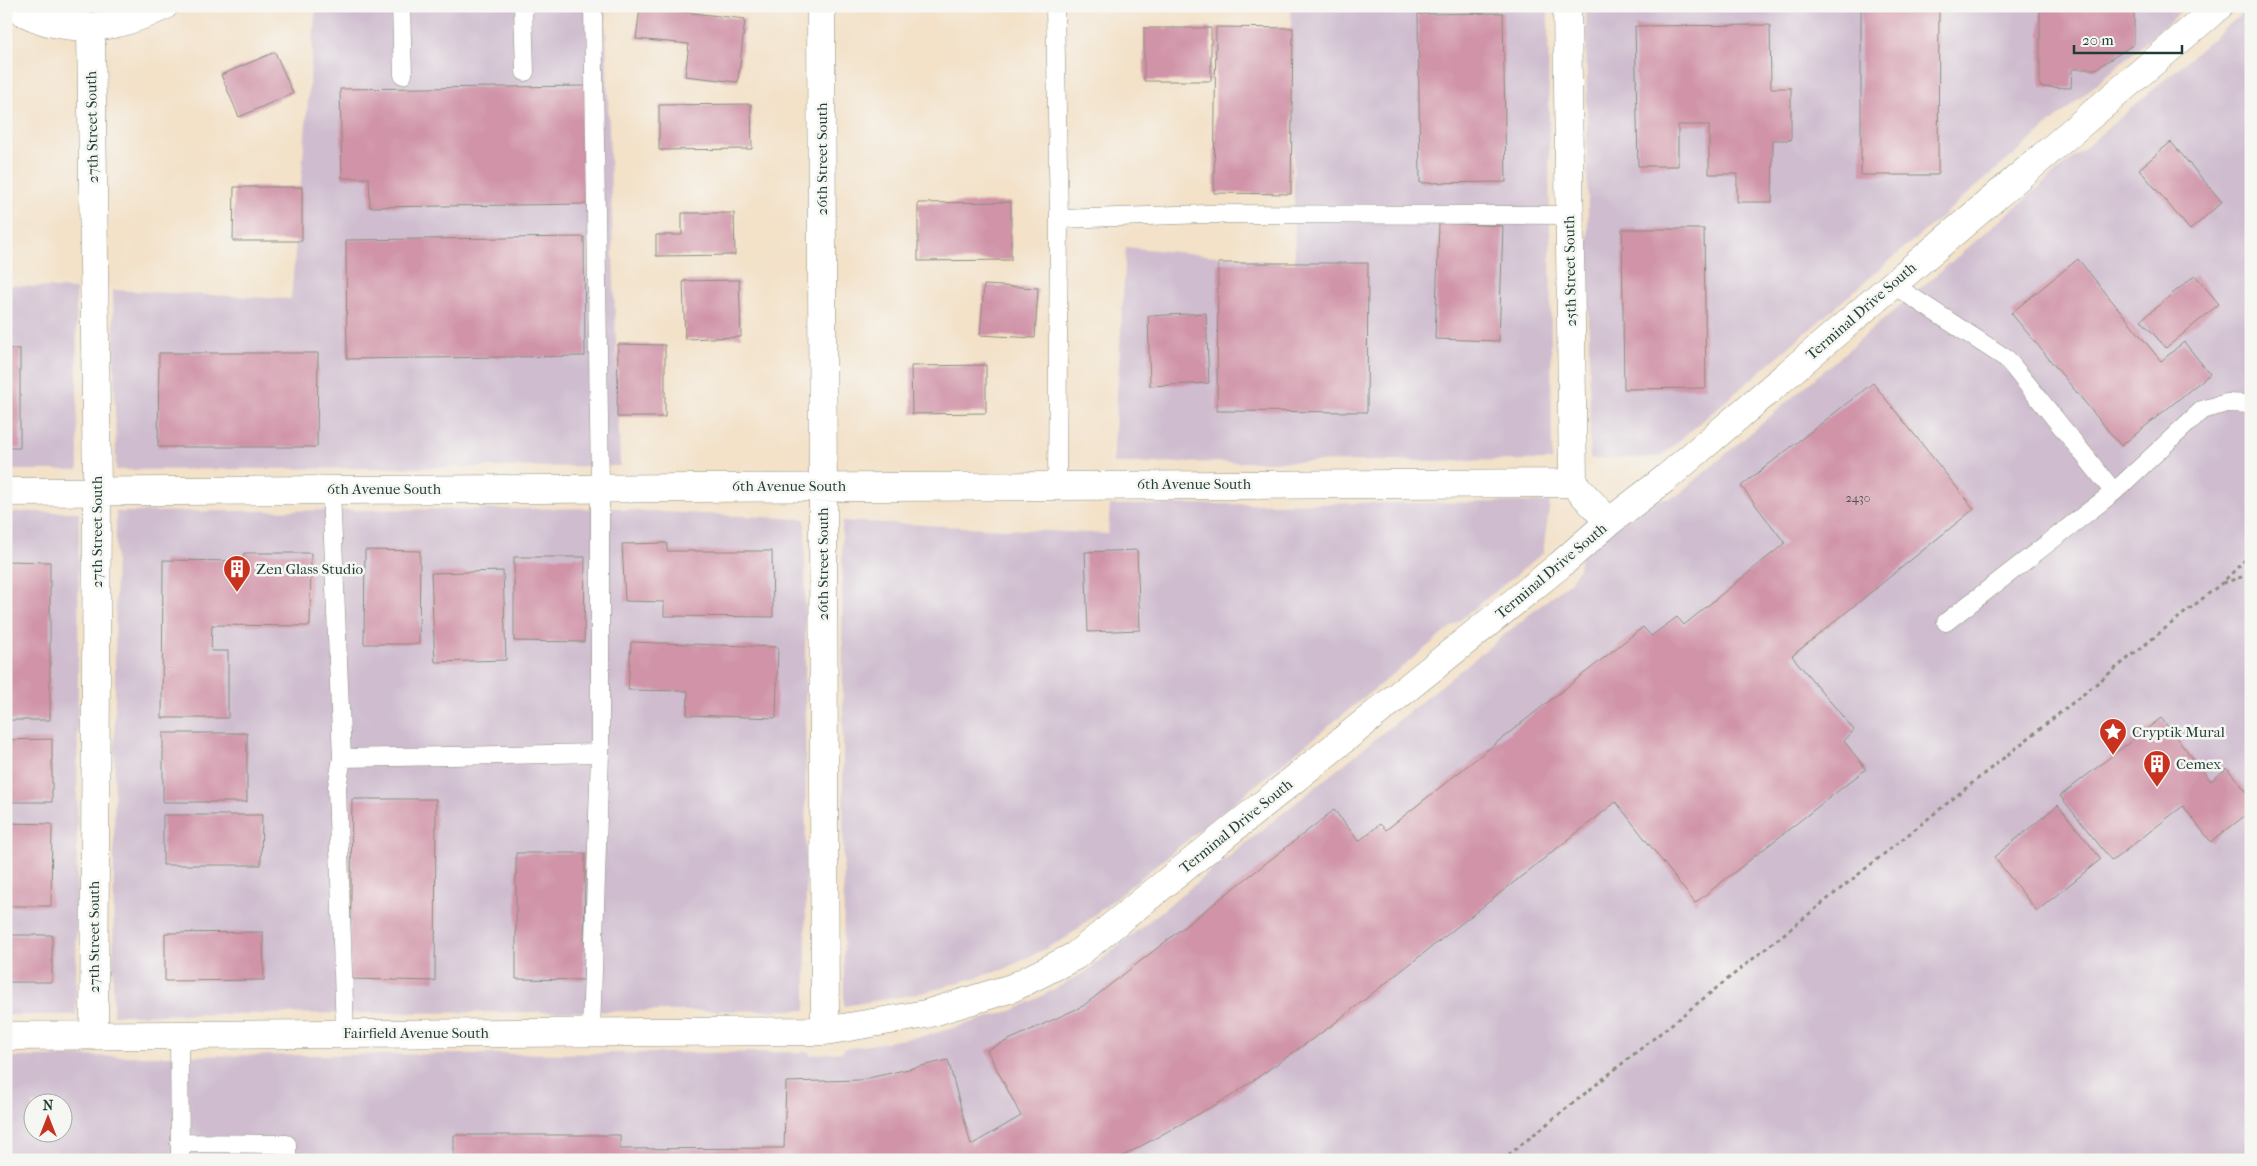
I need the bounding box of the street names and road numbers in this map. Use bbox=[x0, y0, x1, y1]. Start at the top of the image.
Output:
street label: 27th Street South bbox=[82, 70, 102, 183]
street label: 26th Street South bbox=[813, 102, 831, 216]
street label: 25th Street South bbox=[1560, 215, 1580, 327]
street label: Terminal Drive South bbox=[1802, 258, 1920, 364]
street label: 27th Street South bbox=[88, 475, 106, 588]
street label: 6th Avenue South bbox=[1137, 475, 1252, 493]
street label: 6th Avenue South bbox=[732, 477, 847, 495]
street label: 6th Avenue South bbox=[327, 480, 442, 498]
street label: 26th Street South bbox=[814, 507, 832, 621]
street label: Terminal Drive South bbox=[1492, 519, 1611, 623]
street label: Terminal Drive South bbox=[1176, 775, 1296, 877]
street label: 27th Street South bbox=[85, 880, 103, 993]
street label: Fairfield Avenue South bbox=[343, 1024, 490, 1042]

